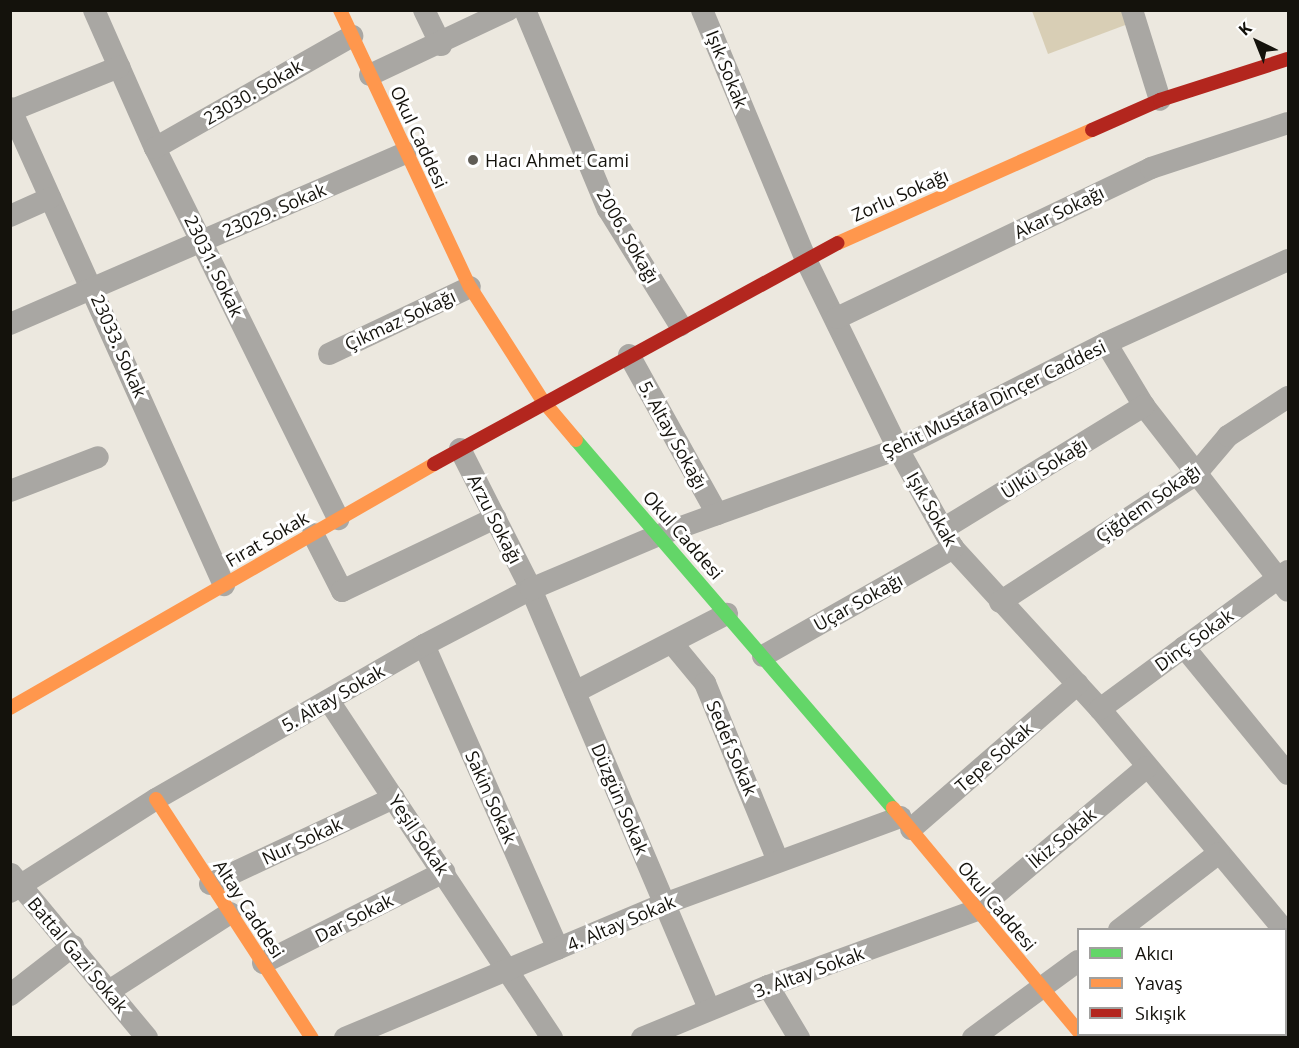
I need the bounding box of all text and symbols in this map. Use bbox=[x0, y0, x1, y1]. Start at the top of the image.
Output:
north arrow bbox=[1227, 12, 1287, 72]
text: K bbox=[1233, 17, 1256, 41]
street label: Işık Sokak bbox=[702, 27, 752, 111]
street label: 23030. Sokak bbox=[200, 55, 306, 129]
street label: Okul Caddesi bbox=[386, 82, 452, 192]
place label: Hacı Ahmet Cami bbox=[485, 149, 629, 171]
marker: Hacı Ahmet Cami bbox=[466, 153, 480, 167]
street label: Zorlu Sokağı bbox=[848, 164, 952, 226]
street label: 23029. Sokak bbox=[219, 178, 329, 242]
street label: Akar Sokağı bbox=[1011, 181, 1107, 243]
street label: 2006. Sokağı bbox=[592, 185, 664, 287]
street label: 23031. Sokak bbox=[180, 212, 248, 320]
street label: Çıkmaz Sokağı bbox=[341, 285, 459, 355]
street label: 23033. Sokak bbox=[87, 291, 151, 401]
street label: Şehit Mustafa Dinçer Caddesi bbox=[879, 335, 1109, 463]
street label: 5. Altay Sokağı bbox=[634, 377, 712, 493]
street label: Ülkü Sokağı bbox=[997, 433, 1091, 503]
street label: Çiğdem Sokağı bbox=[1092, 459, 1204, 547]
street label: Işık Sokak bbox=[902, 468, 962, 550]
street label: Arzu Sokağı bbox=[463, 471, 527, 567]
street label: Okul Caddesi bbox=[639, 486, 727, 584]
street label: Fırat Sokak bbox=[222, 507, 312, 571]
street label: Uçar Sokağı bbox=[810, 569, 906, 635]
street label: Dinç Sokak bbox=[1151, 604, 1237, 676]
street label: 5. Altay Sokak bbox=[278, 660, 388, 736]
street label: Sedef Sokak bbox=[702, 697, 762, 799]
street label: Tepe Sokak bbox=[951, 718, 1037, 796]
street label: Düzgün Sokak bbox=[587, 740, 653, 858]
street label: Sakin Sokak bbox=[461, 747, 521, 847]
street label: Yeşil Sokak bbox=[384, 791, 454, 879]
street label: İkiz Sokak bbox=[1024, 803, 1100, 873]
street label: Nur Sokak bbox=[258, 813, 346, 869]
street label: Altay Caddesi bbox=[209, 856, 289, 962]
street label: Okul Caddesi bbox=[953, 857, 1041, 955]
street label: Dar Sokak bbox=[311, 889, 397, 947]
street label: 4. Altay Sokak bbox=[564, 891, 678, 955]
street label: Battal Gazi Sokak bbox=[23, 893, 133, 1017]
legend bbox=[1077, 928, 1287, 1036]
text: Akıcı bbox=[1135, 941, 1174, 965]
street label: 3. Altay Sokak bbox=[751, 942, 867, 1002]
text: Yavaş bbox=[1135, 971, 1183, 995]
text: Sıkışık bbox=[1135, 1001, 1186, 1025]

